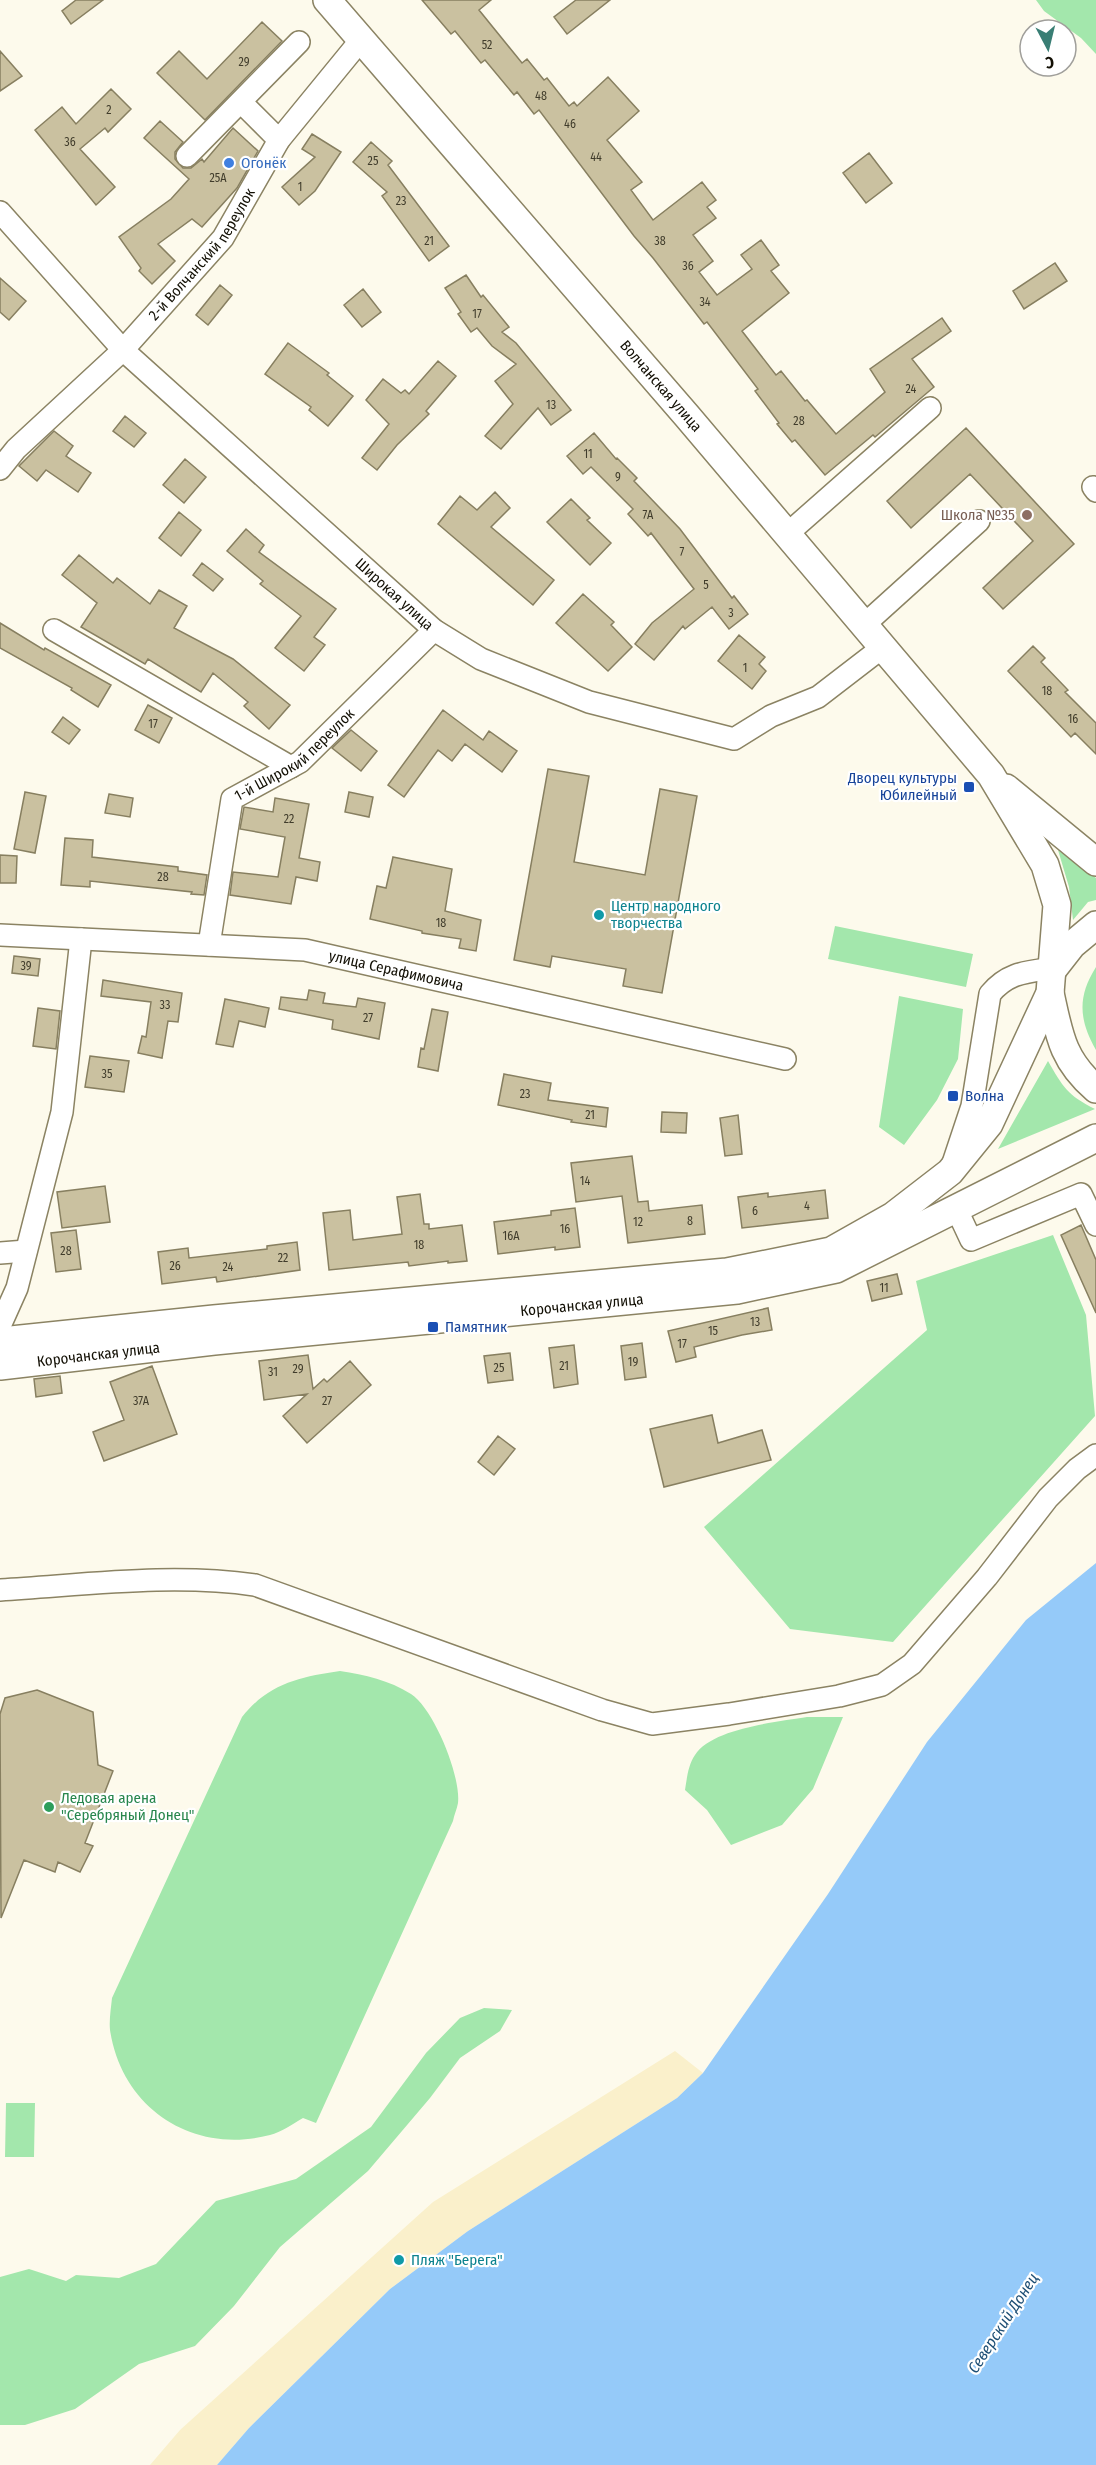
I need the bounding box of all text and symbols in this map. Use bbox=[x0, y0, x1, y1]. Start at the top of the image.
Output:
north arrow bbox=[1018, 18, 1078, 78]
house number: 52 bbox=[482, 38, 492, 52]
text: С bbox=[1044, 52, 1055, 72]
house number: 29 bbox=[238, 55, 250, 69]
house number: 48 bbox=[535, 89, 547, 103]
house number: 2 bbox=[106, 103, 112, 117]
house number: 46 bbox=[564, 117, 576, 131]
house number: 36 bbox=[64, 135, 76, 149]
house number: 44 bbox=[590, 150, 602, 164]
place label: Огонёк bbox=[241, 154, 286, 172]
house number: 25 bbox=[368, 154, 379, 168]
marker: Огонёк bbox=[222, 156, 236, 170]
house number: 25А bbox=[209, 171, 227, 185]
house number: 1 bbox=[298, 180, 302, 194]
street label: 2-й Волчанский переулок bbox=[145, 185, 259, 324]
house number: 23 bbox=[396, 194, 406, 208]
house number: 21 bbox=[424, 234, 434, 248]
house number: 38 bbox=[654, 234, 666, 248]
house number: 36 bbox=[682, 259, 694, 273]
house number: 34 bbox=[699, 295, 711, 309]
house number: 17 bbox=[472, 307, 482, 321]
street label: Волчанская улица bbox=[616, 336, 706, 436]
house number: 24 bbox=[906, 382, 917, 396]
house number: 13 bbox=[546, 398, 556, 412]
house number: 28 bbox=[793, 414, 805, 428]
house number: 11 bbox=[583, 447, 593, 461]
house number: 9 bbox=[615, 470, 621, 484]
place label: Школа №35 bbox=[941, 506, 1015, 524]
house number: 7А bbox=[643, 508, 654, 522]
marker: Школа №35 bbox=[1020, 508, 1034, 522]
house number: 7 bbox=[680, 545, 685, 559]
street label: Широкая улица bbox=[352, 554, 437, 634]
house number: 5 bbox=[703, 578, 709, 592]
house number: 3 bbox=[728, 606, 734, 620]
house number: 1 bbox=[743, 661, 747, 675]
house number: 18 bbox=[1042, 684, 1052, 698]
street label: 1-й Широкий переулок bbox=[231, 705, 358, 805]
house number: 16 bbox=[1068, 712, 1078, 726]
house number: 17 bbox=[148, 717, 158, 731]
place label: Дворец культуры Юбилейный bbox=[847, 769, 957, 804]
marker: Дворец культуры Юбилейный bbox=[962, 780, 976, 794]
house number: 22 bbox=[284, 812, 294, 826]
house number: 28 bbox=[157, 870, 169, 884]
place label: Центр народного творчества bbox=[611, 897, 721, 932]
marker: Центр народного творчества bbox=[592, 908, 606, 922]
house number: 18 bbox=[436, 916, 446, 930]
street label: улица Серафимовича bbox=[327, 947, 465, 995]
house number: 39 bbox=[20, 959, 32, 973]
house number: 33 bbox=[160, 998, 170, 1012]
house number: 27 bbox=[363, 1011, 373, 1025]
house number: 35 bbox=[102, 1067, 113, 1081]
house number: 23 bbox=[520, 1087, 530, 1101]
place label: Волна bbox=[965, 1087, 1004, 1105]
marker: Волна bbox=[946, 1089, 960, 1103]
house number: 21 bbox=[585, 1108, 595, 1122]
house number: 14 bbox=[580, 1174, 590, 1188]
house number: 4 bbox=[804, 1199, 810, 1213]
house number: 6 bbox=[752, 1204, 758, 1218]
house number: 8 bbox=[687, 1214, 693, 1228]
house number: 12 bbox=[633, 1215, 643, 1229]
house number: 16 bbox=[560, 1222, 570, 1236]
house number: 16А bbox=[503, 1229, 520, 1243]
house number: 18 bbox=[414, 1238, 424, 1252]
house number: 28 bbox=[60, 1244, 72, 1258]
house number: 22 bbox=[278, 1251, 288, 1265]
house number: 26 bbox=[169, 1259, 181, 1273]
house number: 24 bbox=[223, 1260, 234, 1274]
house number: 11 bbox=[879, 1281, 889, 1295]
street label: Корочанская улица bbox=[519, 1290, 644, 1320]
house number: 13 bbox=[750, 1315, 760, 1329]
place label: Памятник bbox=[445, 1318, 507, 1336]
marker: Памятник bbox=[426, 1320, 440, 1334]
house number: 15 bbox=[708, 1324, 719, 1338]
house number: 17 bbox=[677, 1337, 687, 1351]
street label: Корочанская улица bbox=[36, 1338, 161, 1371]
house number: 19 bbox=[628, 1355, 638, 1369]
house number: 21 bbox=[559, 1359, 569, 1373]
house number: 25 bbox=[494, 1361, 505, 1375]
house number: 29 bbox=[292, 1362, 304, 1376]
house number: 31 bbox=[268, 1365, 278, 1379]
house number: 37А bbox=[133, 1394, 150, 1408]
house number: 27 bbox=[322, 1394, 332, 1408]
place label: Ледовая арена "Серебряный Донец" bbox=[61, 1789, 195, 1824]
marker: Ледовая арена "Серебряный Донец" bbox=[42, 1800, 56, 1814]
place label: Пляж "Берега" bbox=[411, 2251, 503, 2269]
marker: Пляж "Берега" bbox=[392, 2253, 406, 2267]
water label: Северский Донец bbox=[964, 2269, 1042, 2377]

